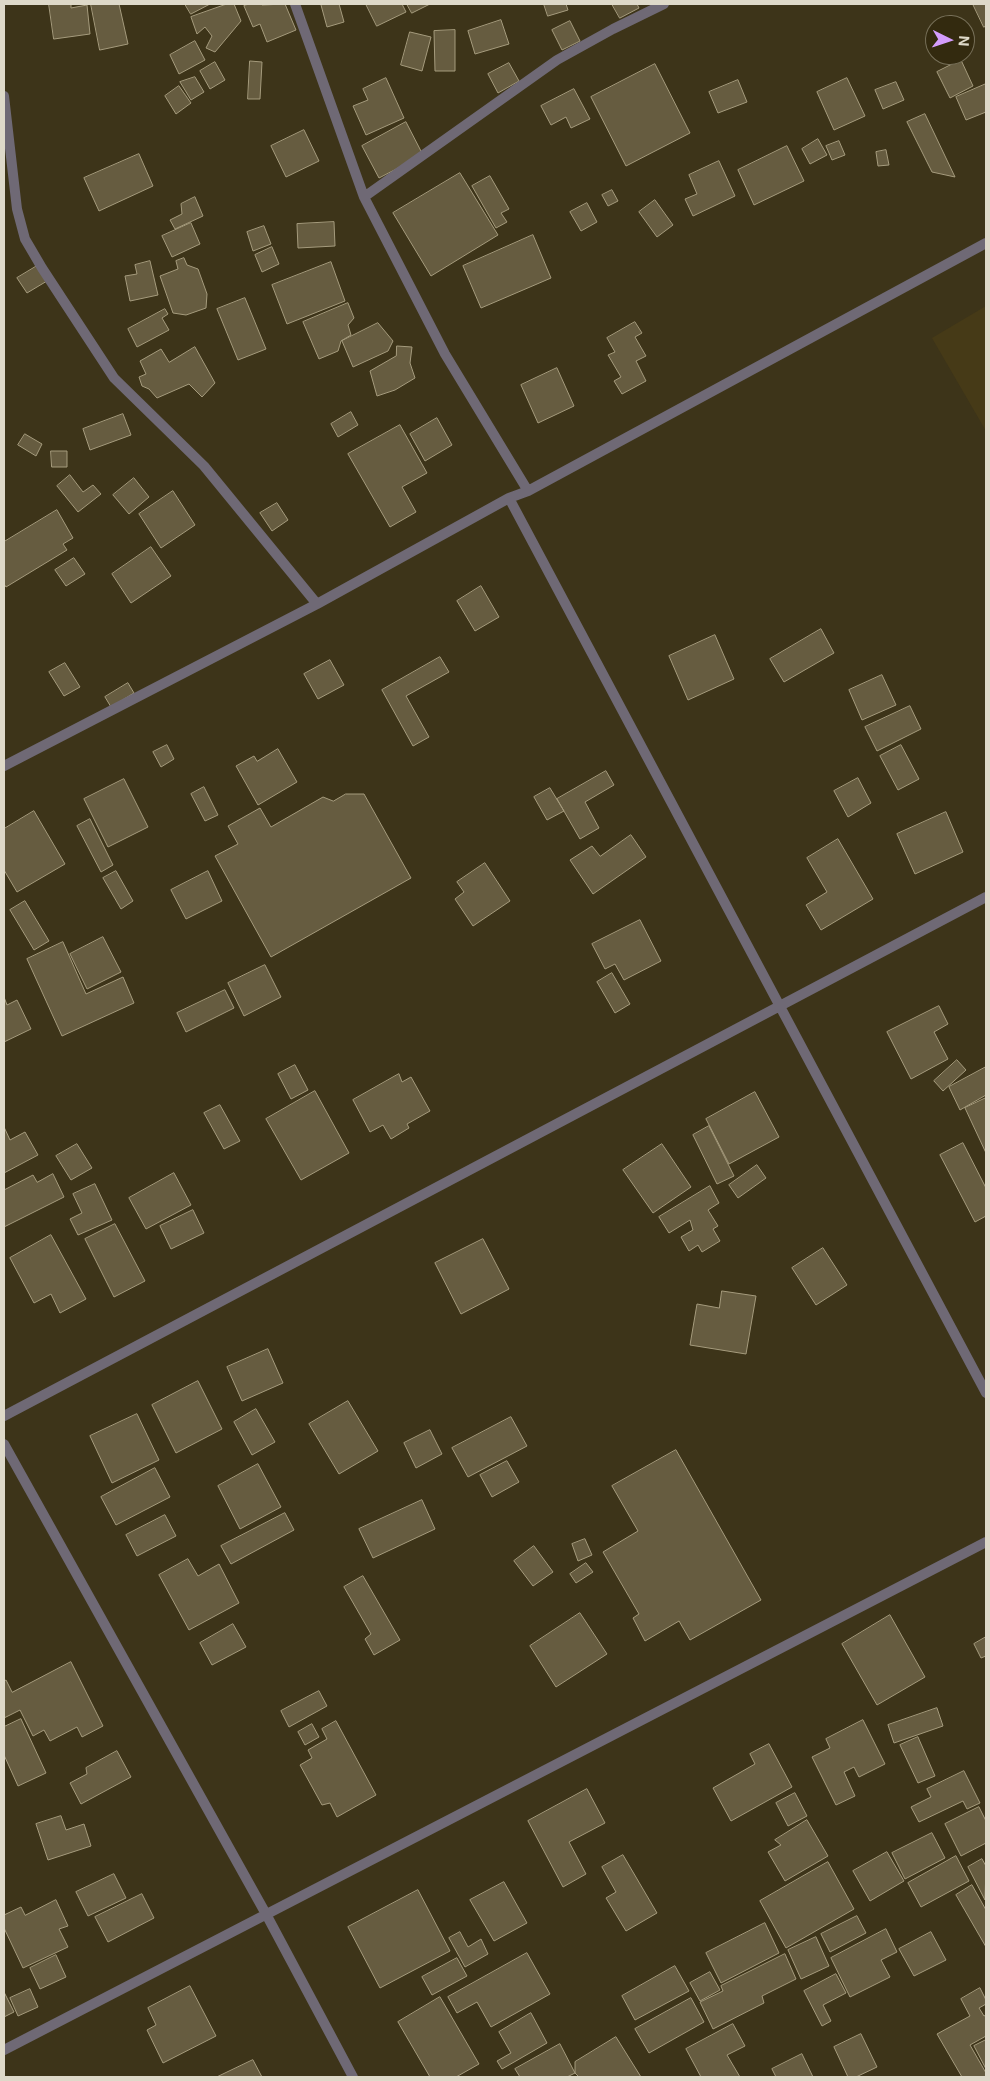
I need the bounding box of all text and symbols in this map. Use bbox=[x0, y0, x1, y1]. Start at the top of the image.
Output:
north arrow bbox=[925, 15, 975, 65]
text: N bbox=[956, 35, 973, 47]

